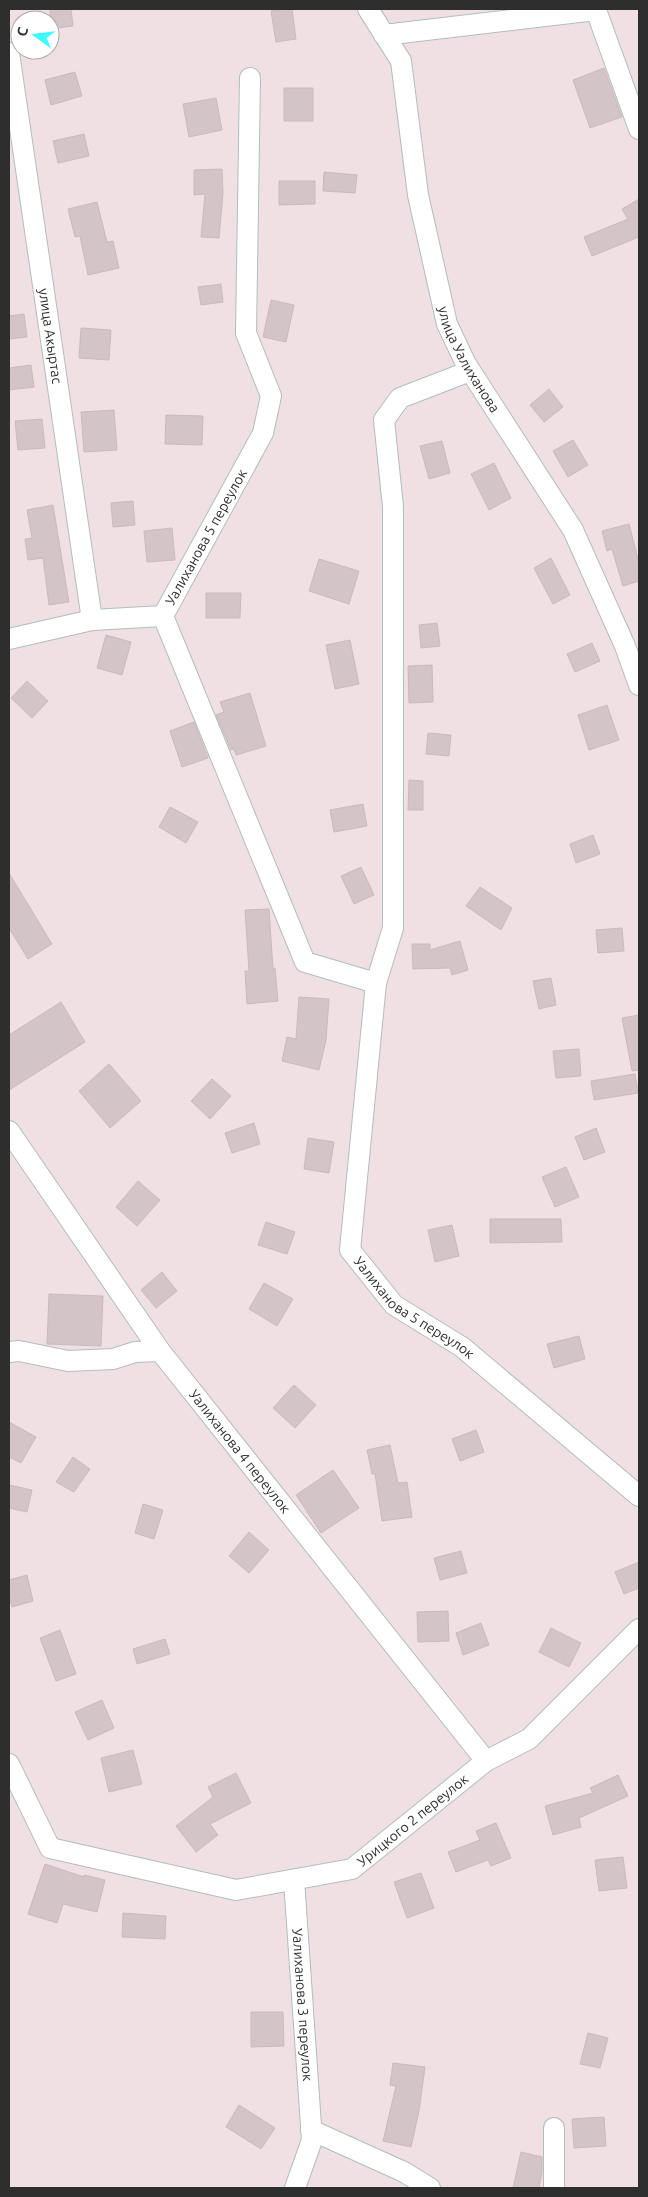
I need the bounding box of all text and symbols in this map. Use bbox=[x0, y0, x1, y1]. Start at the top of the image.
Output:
north arrow bbox=[10, 10, 60, 60]
text: С bbox=[14, 25, 31, 38]
street label: улица Акыртас bbox=[36, 287, 65, 385]
street label: улица Уалиханова bbox=[435, 305, 503, 415]
street label: Уалиханова 5 переулок bbox=[162, 466, 250, 608]
street label: Уалиханова 5 переулок bbox=[351, 1254, 478, 1362]
street label: Уалиханова 4 переулок bbox=[186, 1386, 294, 1516]
street label: Урицкого 2 переулок bbox=[354, 1771, 471, 1869]
street label: Уалиханова 3 переулок bbox=[289, 1928, 316, 2082]

